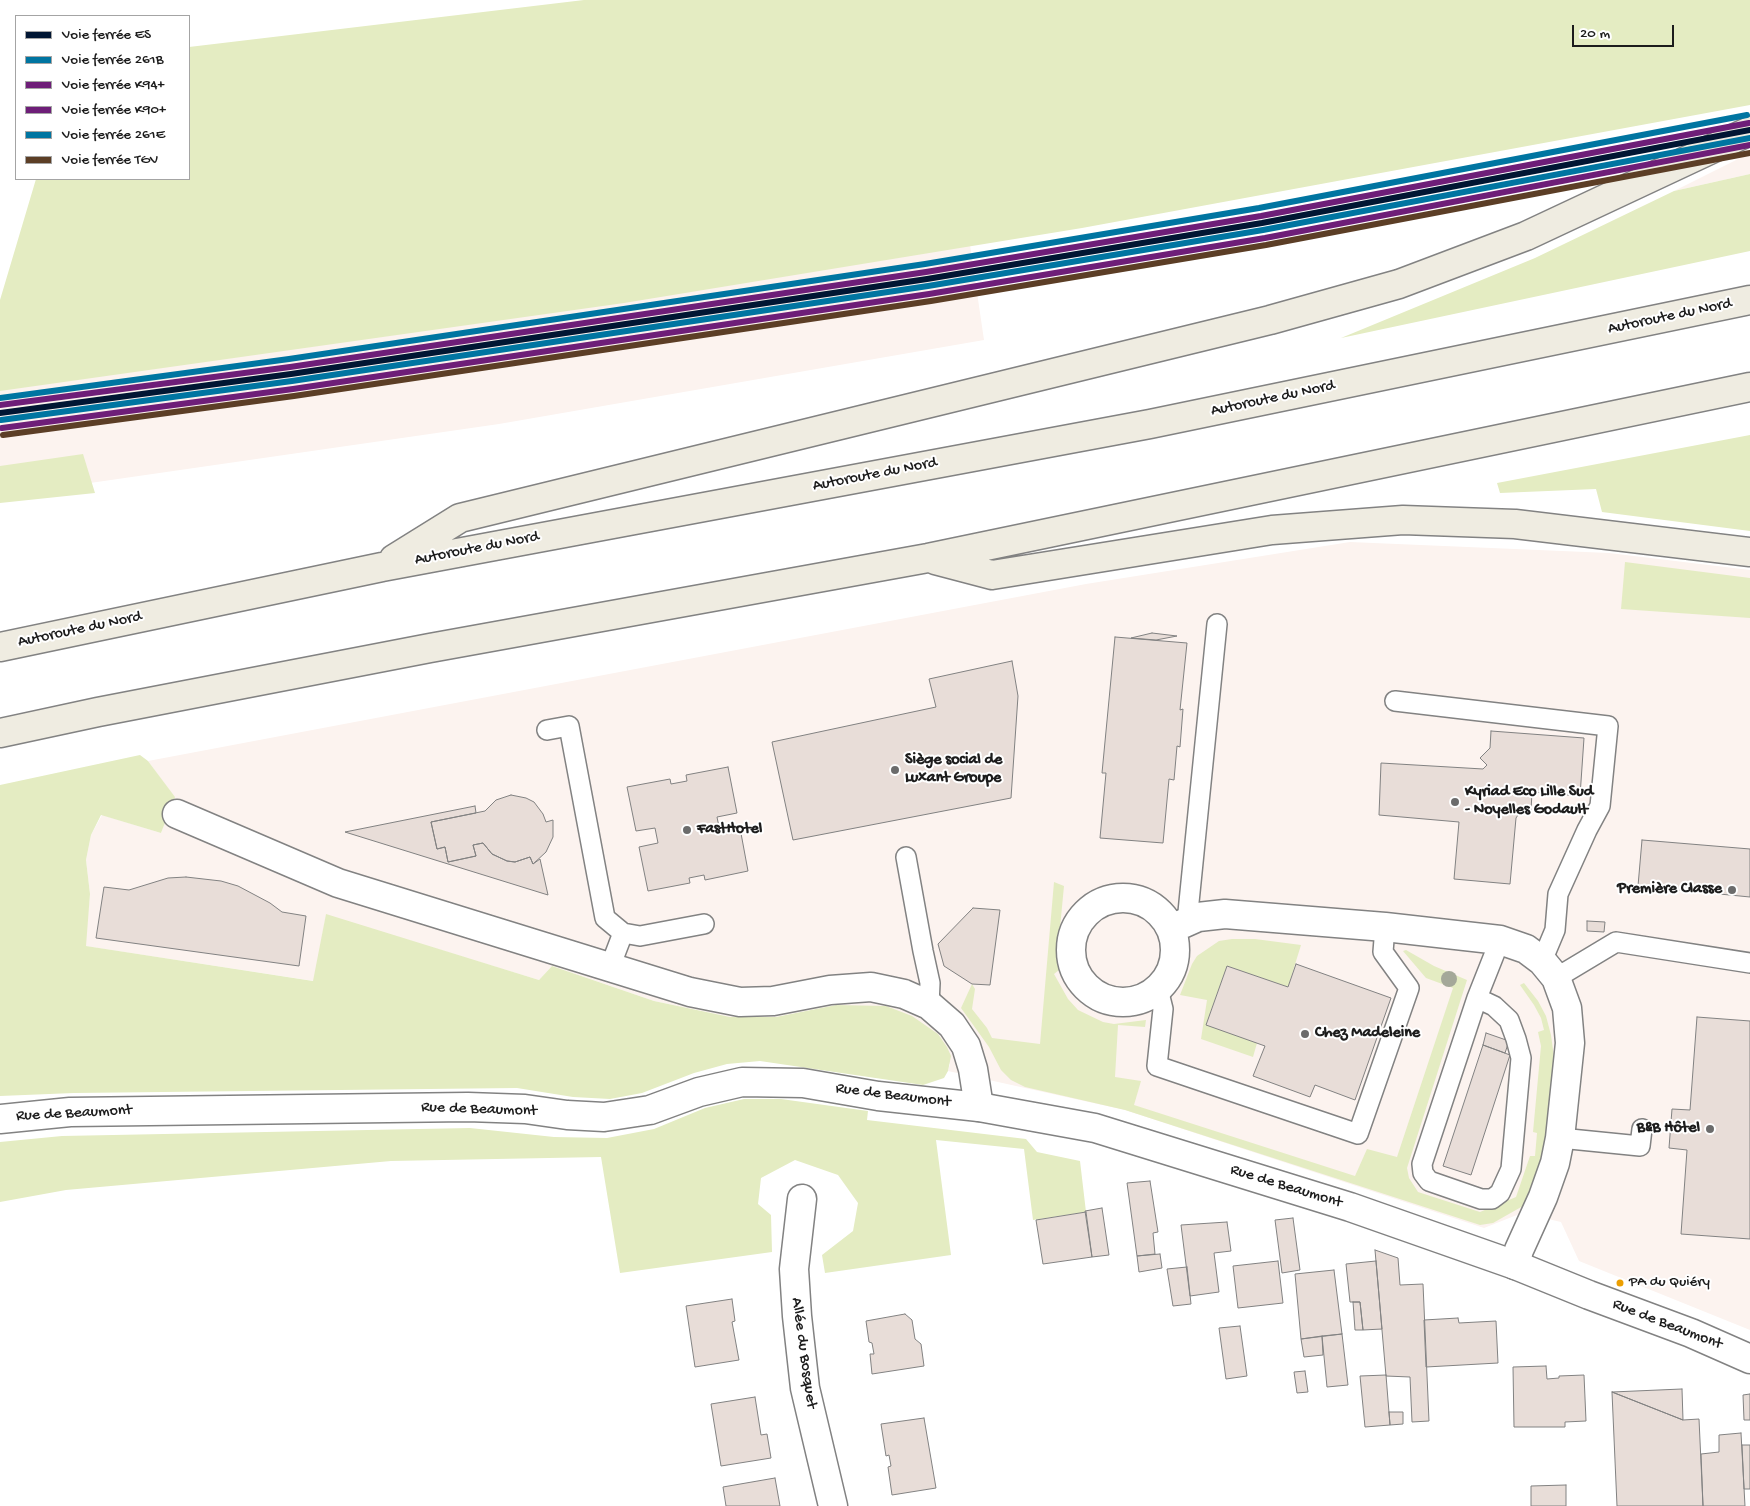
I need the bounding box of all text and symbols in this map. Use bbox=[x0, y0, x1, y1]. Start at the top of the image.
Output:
legend bbox=[15, 15, 190, 180]
scale bar bbox=[1575, 15, 1678, 47]
text: 20 m bbox=[1580, 25, 1610, 43]
text: Voie ferrée ES bbox=[62, 26, 151, 44]
text: Voie ferrée 261B bbox=[62, 51, 163, 69]
text: Voie ferrée K94+ bbox=[62, 76, 165, 94]
text: Voie ferrée K90+ bbox=[62, 101, 166, 119]
text: Voie ferrée 261E bbox=[62, 126, 165, 144]
text: Voie ferrée TGV bbox=[62, 151, 158, 169]
street label: Autoroute du Nord bbox=[1606, 294, 1734, 340]
street label: Autoroute du Nord bbox=[1209, 376, 1337, 422]
street label: Autoroute du Nord bbox=[811, 454, 939, 496]
street label: Autoroute du Nord bbox=[413, 528, 541, 570]
street label: Autoroute du Nord bbox=[16, 607, 144, 653]
place label: Siège social de Luxant Groupe bbox=[905, 751, 1002, 789]
marker: Siège social de Luxant Groupe bbox=[889, 764, 901, 776]
place label: Kyriad Eco Lille Sud - Noyelles Godault bbox=[1465, 783, 1593, 821]
marker: Kyriad Eco Lille Sud - Noyelles Godault bbox=[1449, 796, 1461, 808]
place label: FastHotel bbox=[697, 820, 762, 840]
marker: FastHotel bbox=[681, 824, 693, 836]
place label: Première Classe bbox=[1617, 880, 1722, 900]
marker: Première Classe bbox=[1726, 884, 1738, 896]
place label: Chez Madeleine bbox=[1315, 1024, 1420, 1044]
marker: Chez Madeleine bbox=[1299, 1028, 1311, 1040]
street label: Rue de Beaumont bbox=[834, 1079, 952, 1113]
street label: Rue de Beaumont bbox=[421, 1098, 537, 1122]
street label: Rue de Beaumont bbox=[16, 1101, 132, 1127]
place label: B&B Hôtel bbox=[1637, 1119, 1700, 1139]
marker: B&B Hôtel bbox=[1704, 1123, 1716, 1135]
street label: Rue de Beaumont bbox=[1228, 1161, 1344, 1213]
place label: PA du Quiéry bbox=[1629, 1274, 1710, 1292]
marker: PA du Quiéry bbox=[1615, 1278, 1625, 1288]
street label: Rue de Beaumont bbox=[1609, 1295, 1725, 1355]
street label: Allée du Bosquet bbox=[786, 1296, 820, 1410]

